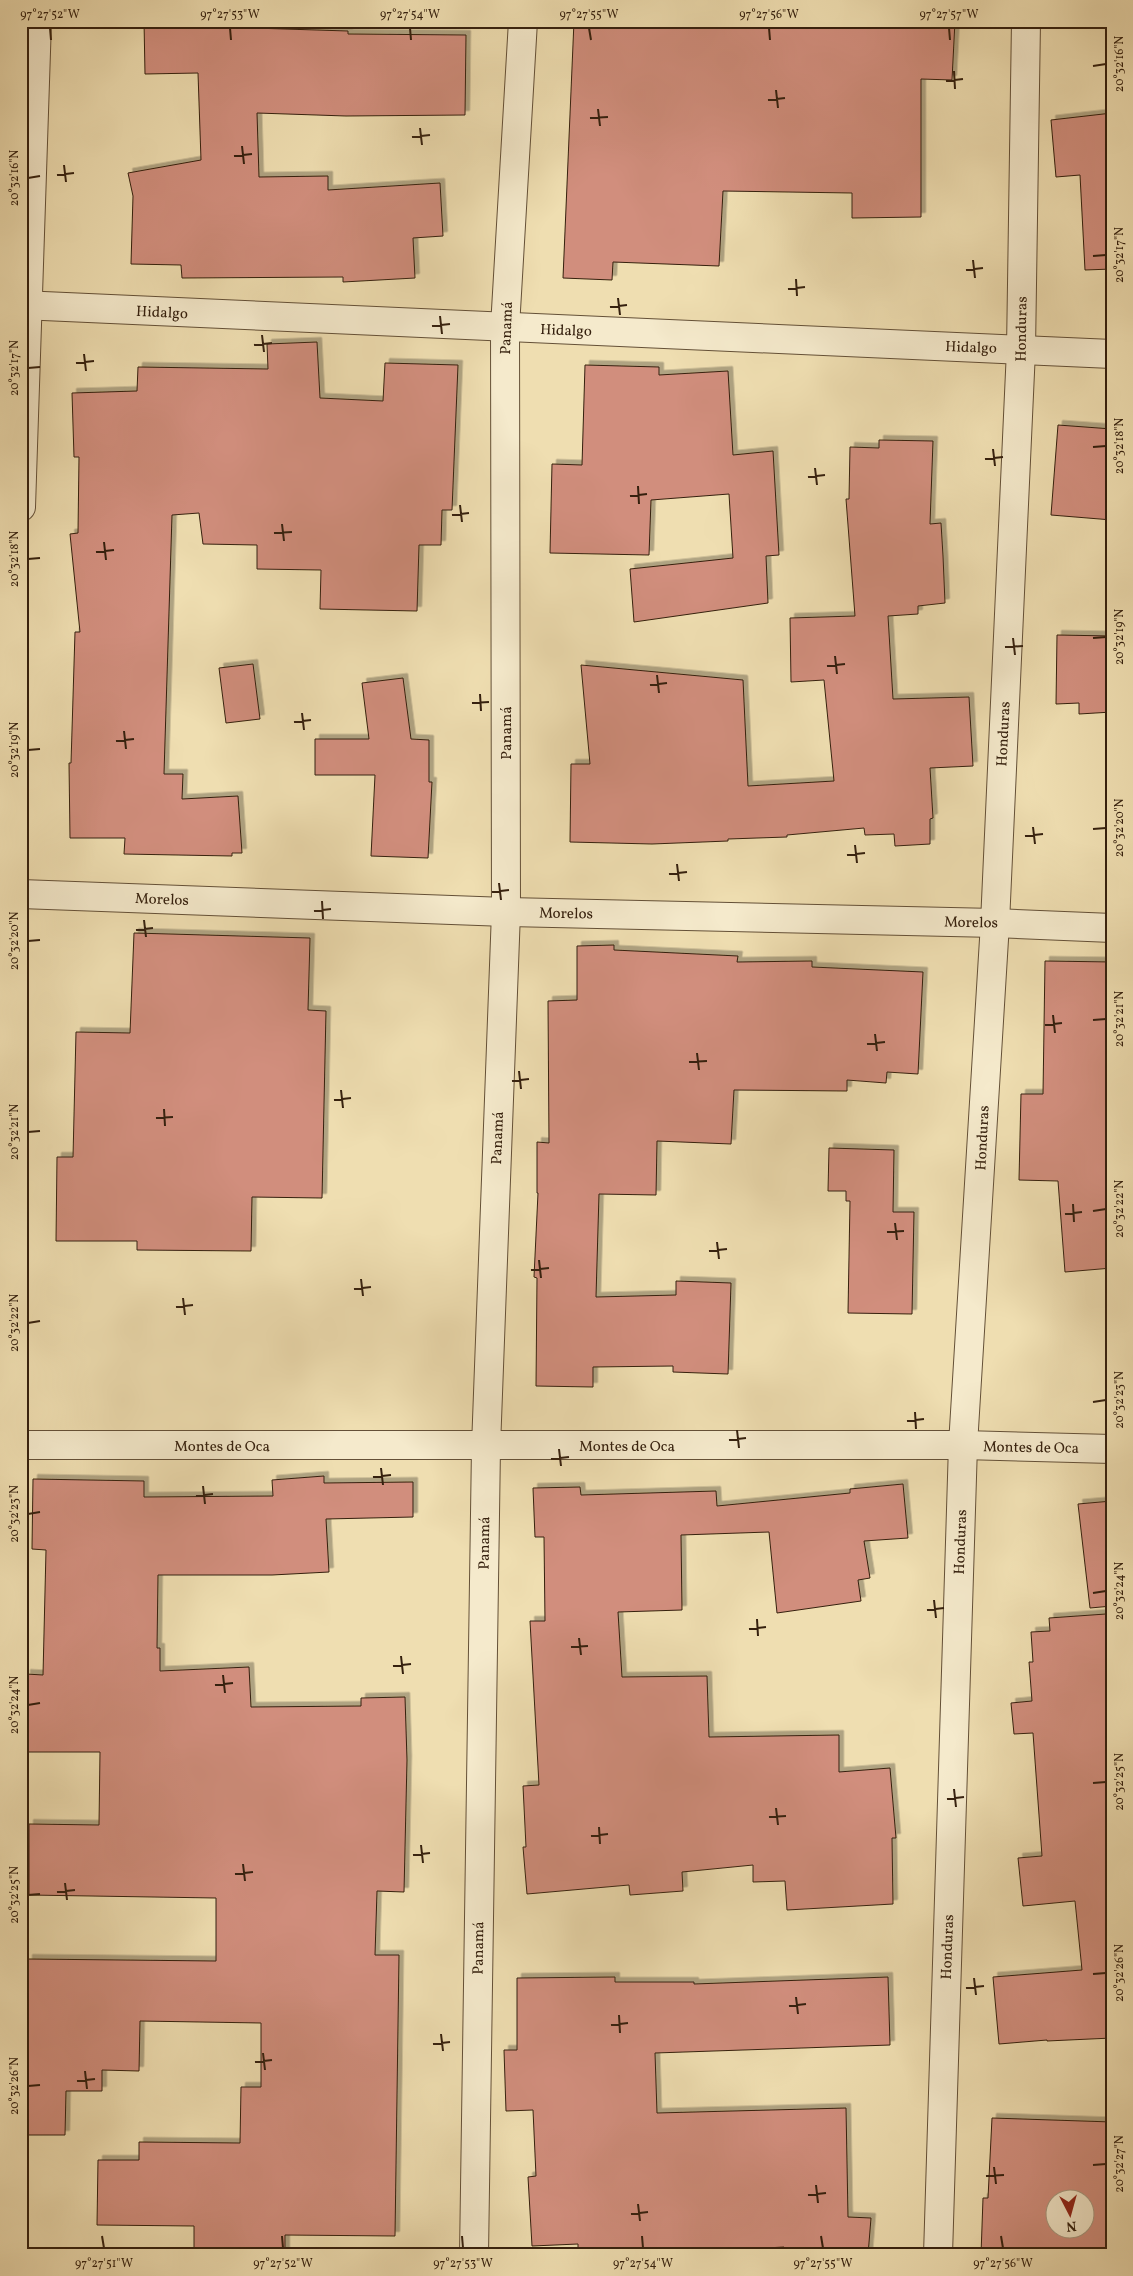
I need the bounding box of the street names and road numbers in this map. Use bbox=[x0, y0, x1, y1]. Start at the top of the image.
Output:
street label: Honduras bbox=[1011, 296, 1034, 362]
street label: Panamá bbox=[496, 301, 519, 355]
street label: Hidalgo bbox=[135, 302, 188, 325]
street label: Hidalgo bbox=[540, 320, 592, 343]
street label: Hidalgo bbox=[945, 337, 997, 360]
street label: Honduras bbox=[992, 701, 1017, 767]
street label: Panamá bbox=[497, 706, 518, 760]
street label: Morelos bbox=[135, 889, 189, 912]
street label: Morelos bbox=[539, 904, 593, 925]
street label: Morelos bbox=[944, 913, 998, 934]
street label: Honduras bbox=[971, 1105, 996, 1171]
street label: Panamá bbox=[487, 1111, 510, 1165]
street label: Montes de Oca bbox=[174, 1437, 270, 1458]
street label: Montes de Oca bbox=[579, 1437, 675, 1458]
street label: Montes de Oca bbox=[983, 1437, 1079, 1460]
street label: Honduras bbox=[950, 1509, 973, 1575]
street label: Panamá bbox=[475, 1516, 496, 1570]
street label: Honduras bbox=[937, 1914, 960, 1980]
street label: Panamá bbox=[469, 1921, 490, 1975]

